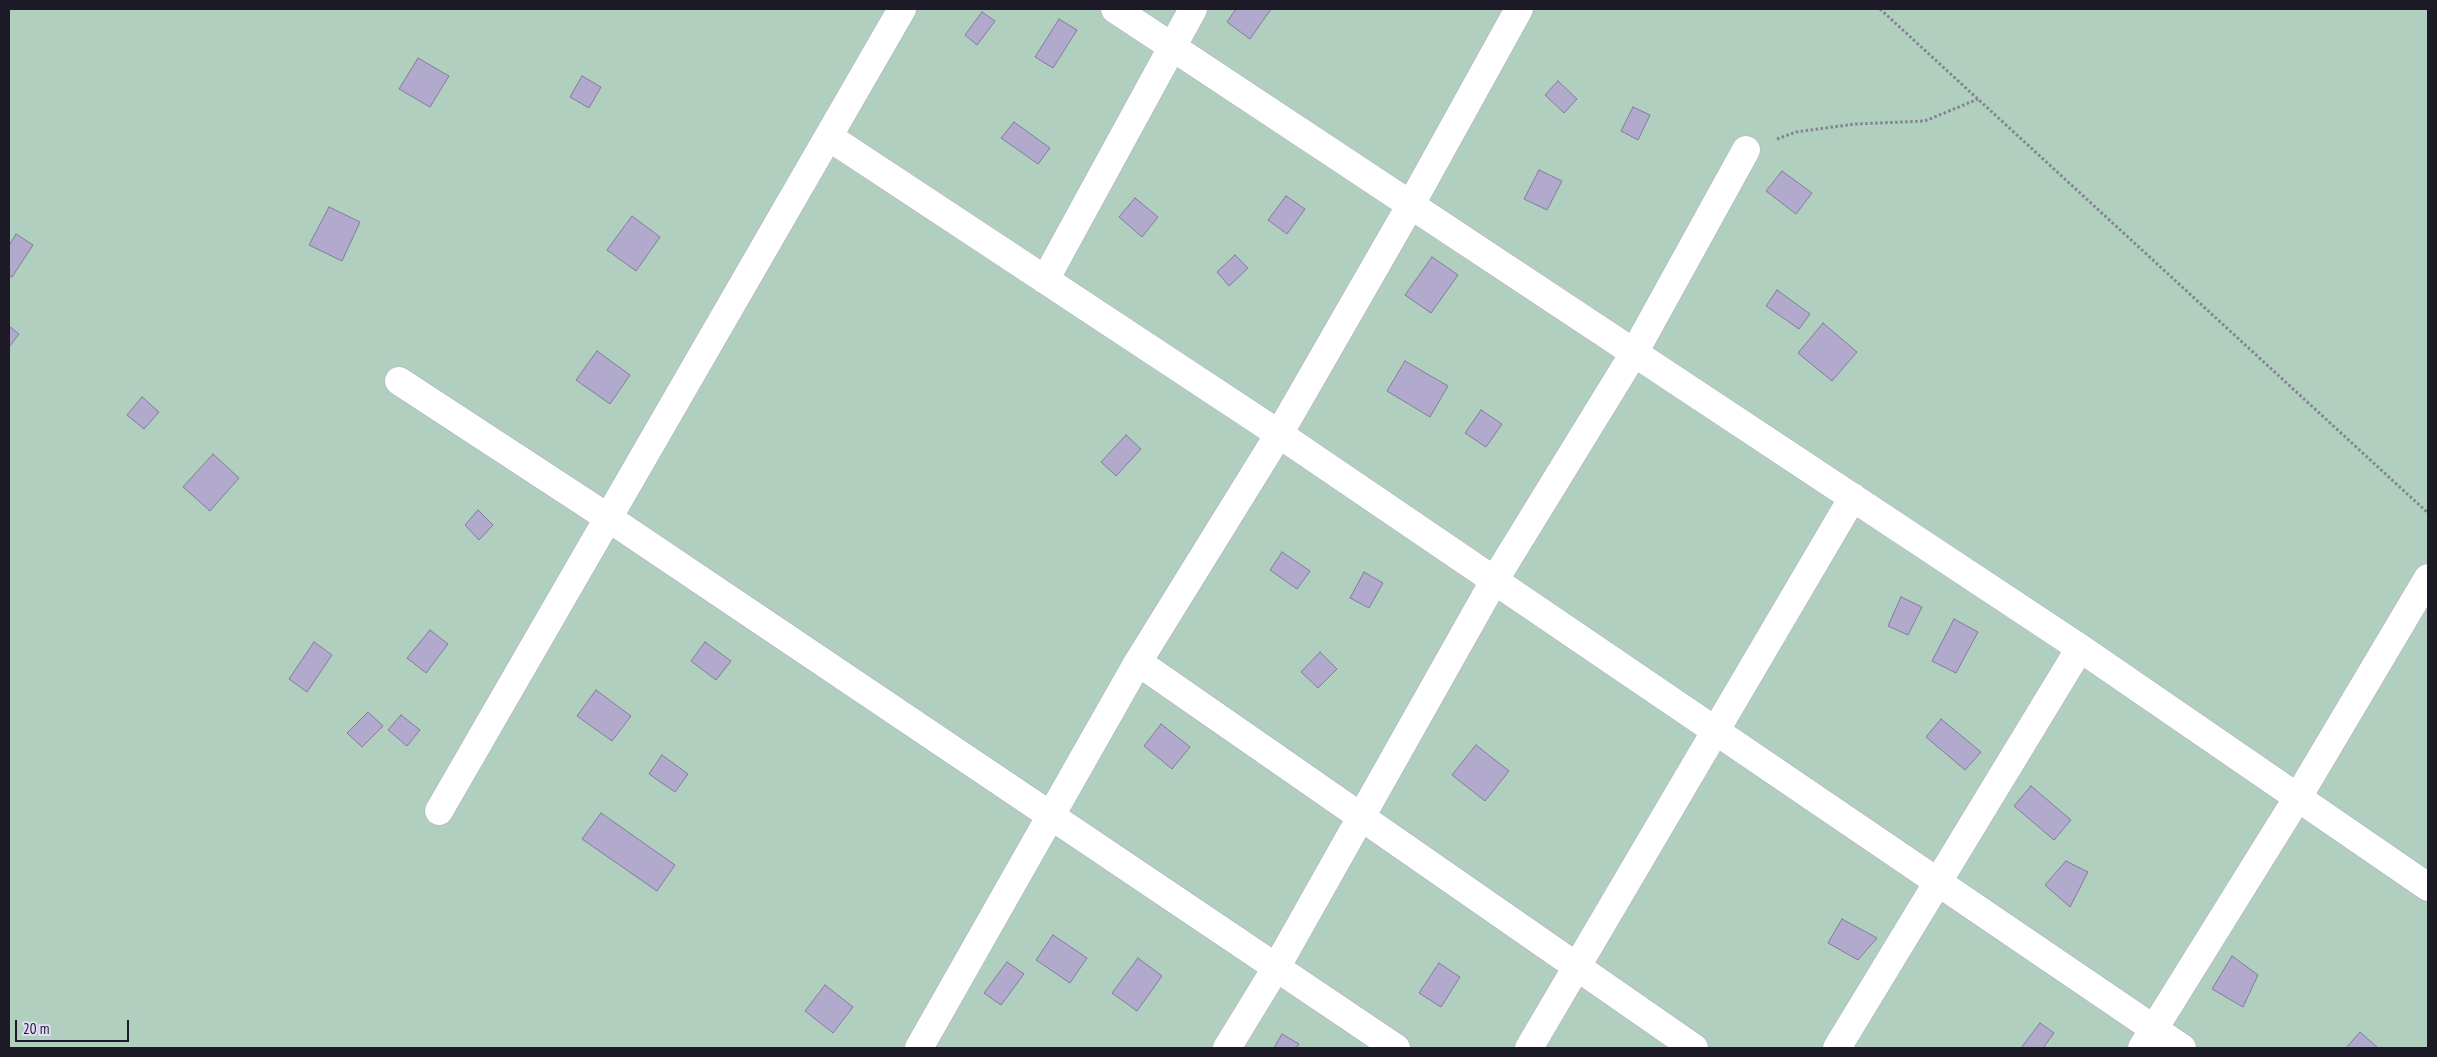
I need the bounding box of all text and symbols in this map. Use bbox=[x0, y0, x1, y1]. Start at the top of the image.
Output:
scale bar bbox=[18, 1010, 131, 1042]
text: 20 m bbox=[23, 1019, 49, 1038]

